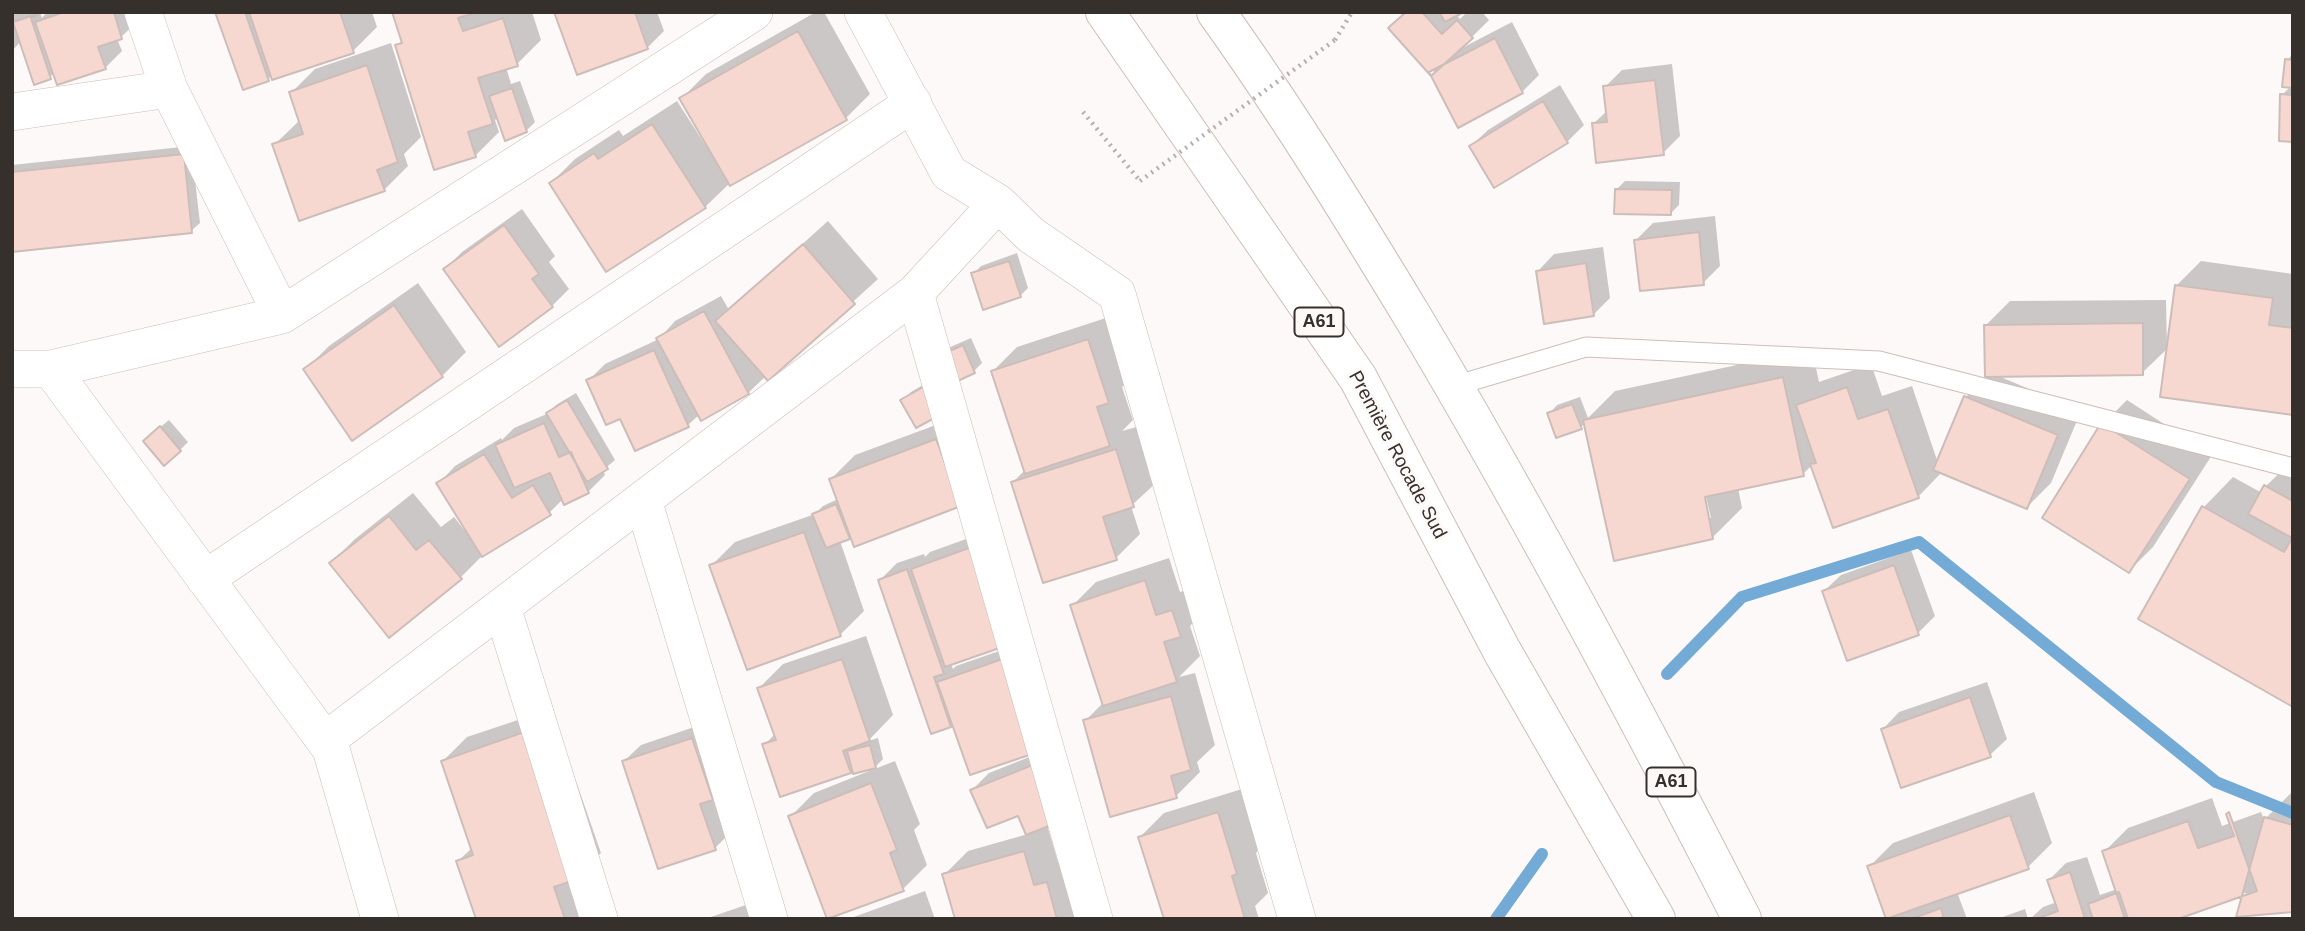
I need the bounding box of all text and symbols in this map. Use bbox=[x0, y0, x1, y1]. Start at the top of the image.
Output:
road number: A61 bbox=[1294, 308, 1344, 336]
street label: Première Rocade Sud bbox=[1343, 367, 1451, 543]
road number: A61 bbox=[1646, 768, 1696, 796]

